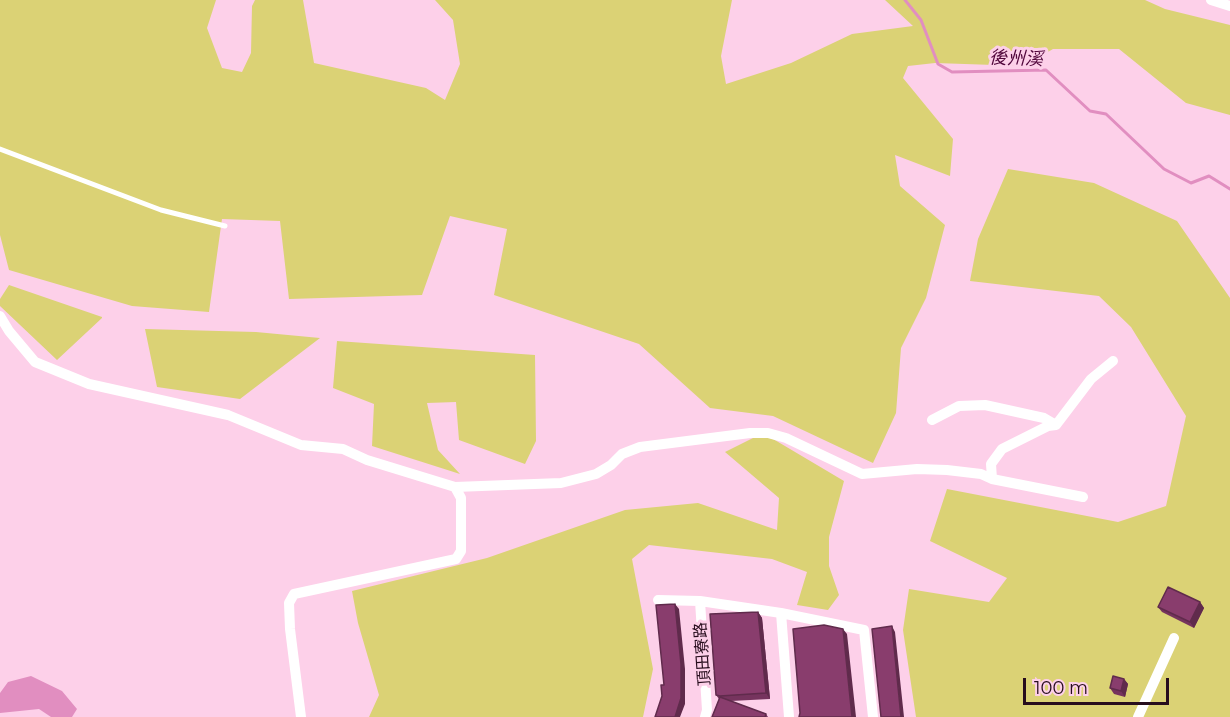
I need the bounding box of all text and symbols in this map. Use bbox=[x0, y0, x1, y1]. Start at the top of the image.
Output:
water label: 後州溪 bbox=[989, 47, 1043, 71]
street label: 頂田寮路 bbox=[691, 621, 715, 687]
scale bar bbox=[1026, 666, 1172, 704]
text: 100 m bbox=[1034, 677, 1088, 699]

